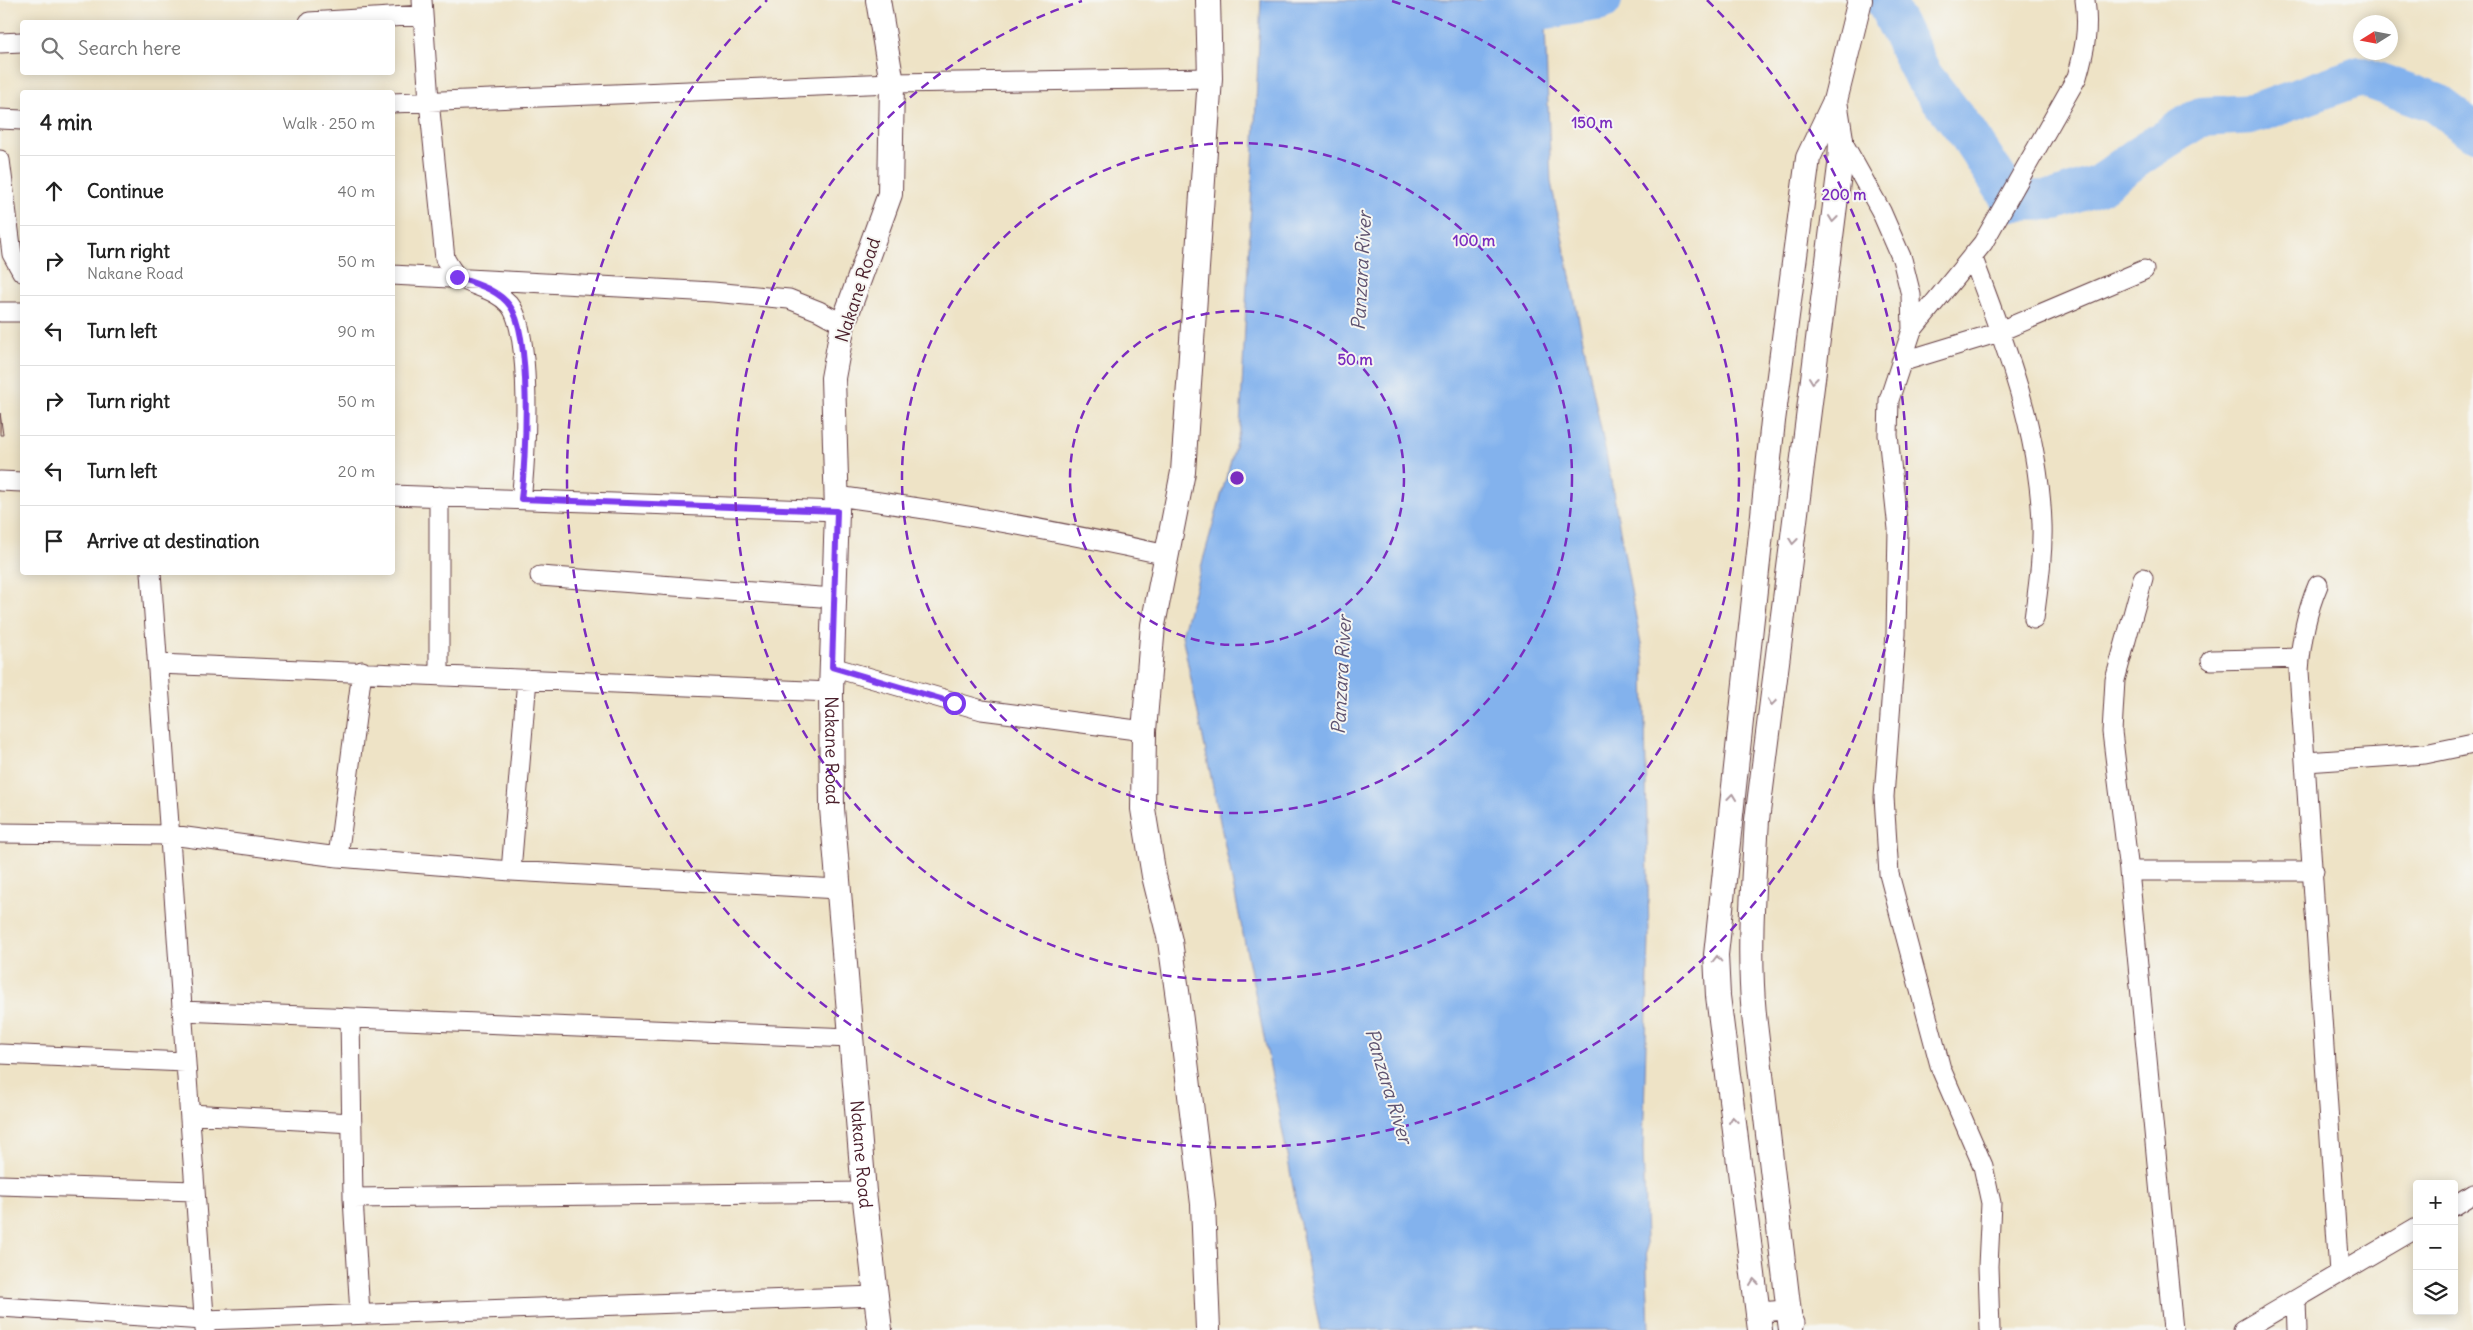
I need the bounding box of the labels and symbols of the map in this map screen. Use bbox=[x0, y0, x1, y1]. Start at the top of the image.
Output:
north arrow bbox=[2353, 15, 2398, 60]
text: 150 m bbox=[1571, 113, 1613, 132]
text: 200 m bbox=[1822, 185, 1866, 204]
water label: Panzara River bbox=[1346, 209, 1376, 331]
one-way arrow bbox=[1829, 214, 1839, 223]
text: 100 m bbox=[1453, 231, 1495, 250]
street label: Nakane Road bbox=[830, 234, 885, 345]
route end bbox=[446, 266, 469, 289]
text: 50 m bbox=[1337, 350, 1373, 369]
one-way arrow bbox=[1808, 376, 1819, 384]
centre of rings bbox=[1228, 469, 1246, 487]
one-way arrow bbox=[1788, 538, 1799, 546]
water label: Panzara River bbox=[1326, 613, 1356, 735]
route start bbox=[943, 692, 966, 715]
street label: Nakane Road bbox=[820, 696, 844, 805]
one-way arrow bbox=[1767, 699, 1778, 707]
one-way arrow bbox=[1726, 793, 1737, 801]
one-way arrow bbox=[1712, 955, 1722, 962]
water label: Panzara River bbox=[1360, 1026, 1419, 1149]
street label: Nakane Road bbox=[845, 1099, 878, 1210]
one-way arrow bbox=[1729, 1116, 1739, 1125]
one-way arrow bbox=[1749, 1277, 1760, 1285]

